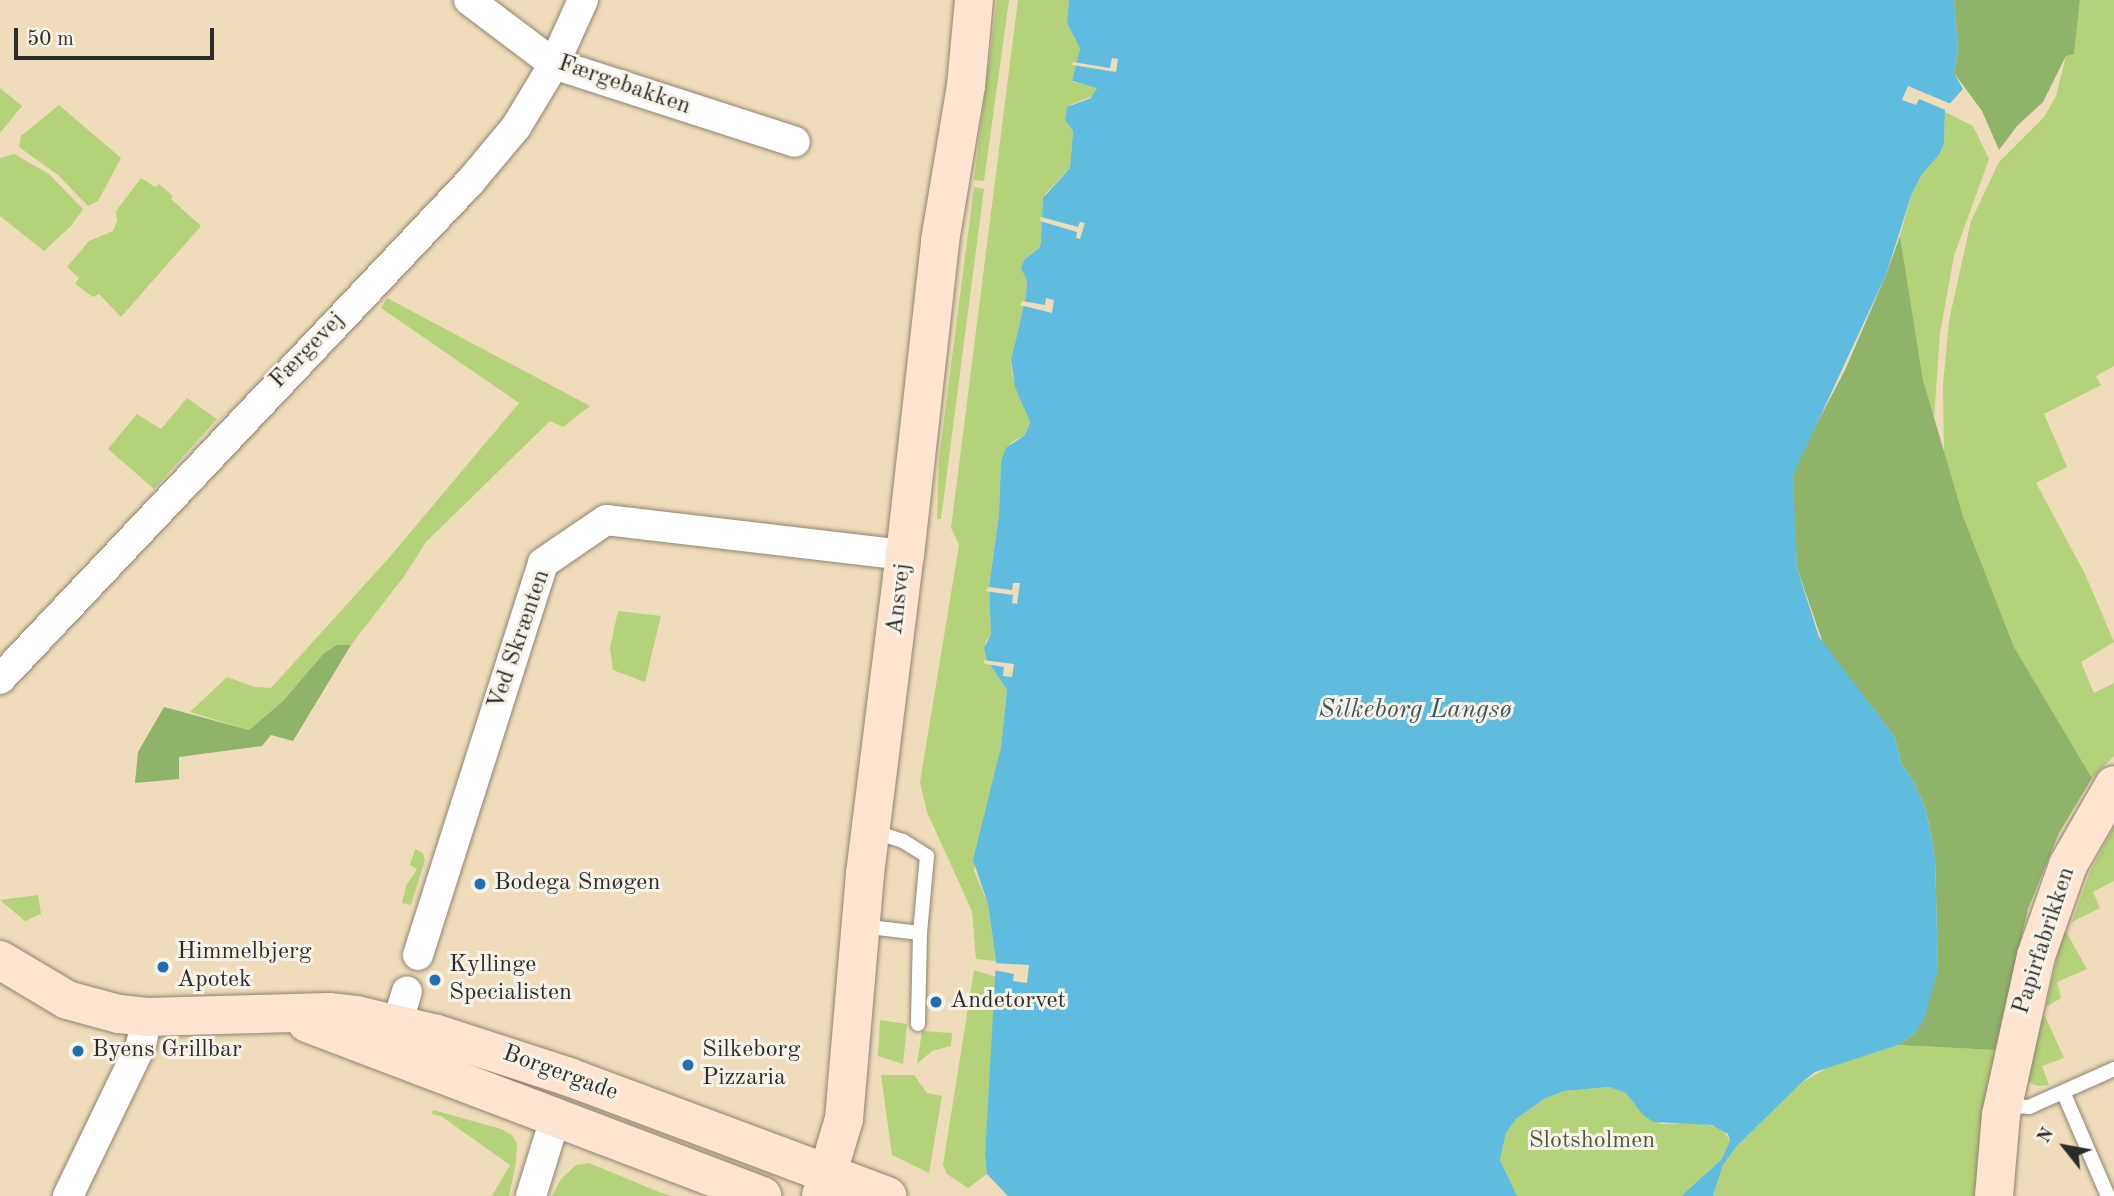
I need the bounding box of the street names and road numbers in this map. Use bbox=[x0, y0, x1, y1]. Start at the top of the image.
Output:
street label: Færgebakken bbox=[554, 50, 694, 122]
street label: Færgevej bbox=[264, 307, 352, 395]
street label: Ansvej bbox=[881, 562, 919, 636]
street label: Ved Skrænten bbox=[483, 566, 557, 714]
street label: Papirfabrikken bbox=[2008, 864, 2082, 1018]
street label: Borgergade bbox=[498, 1040, 622, 1108]

